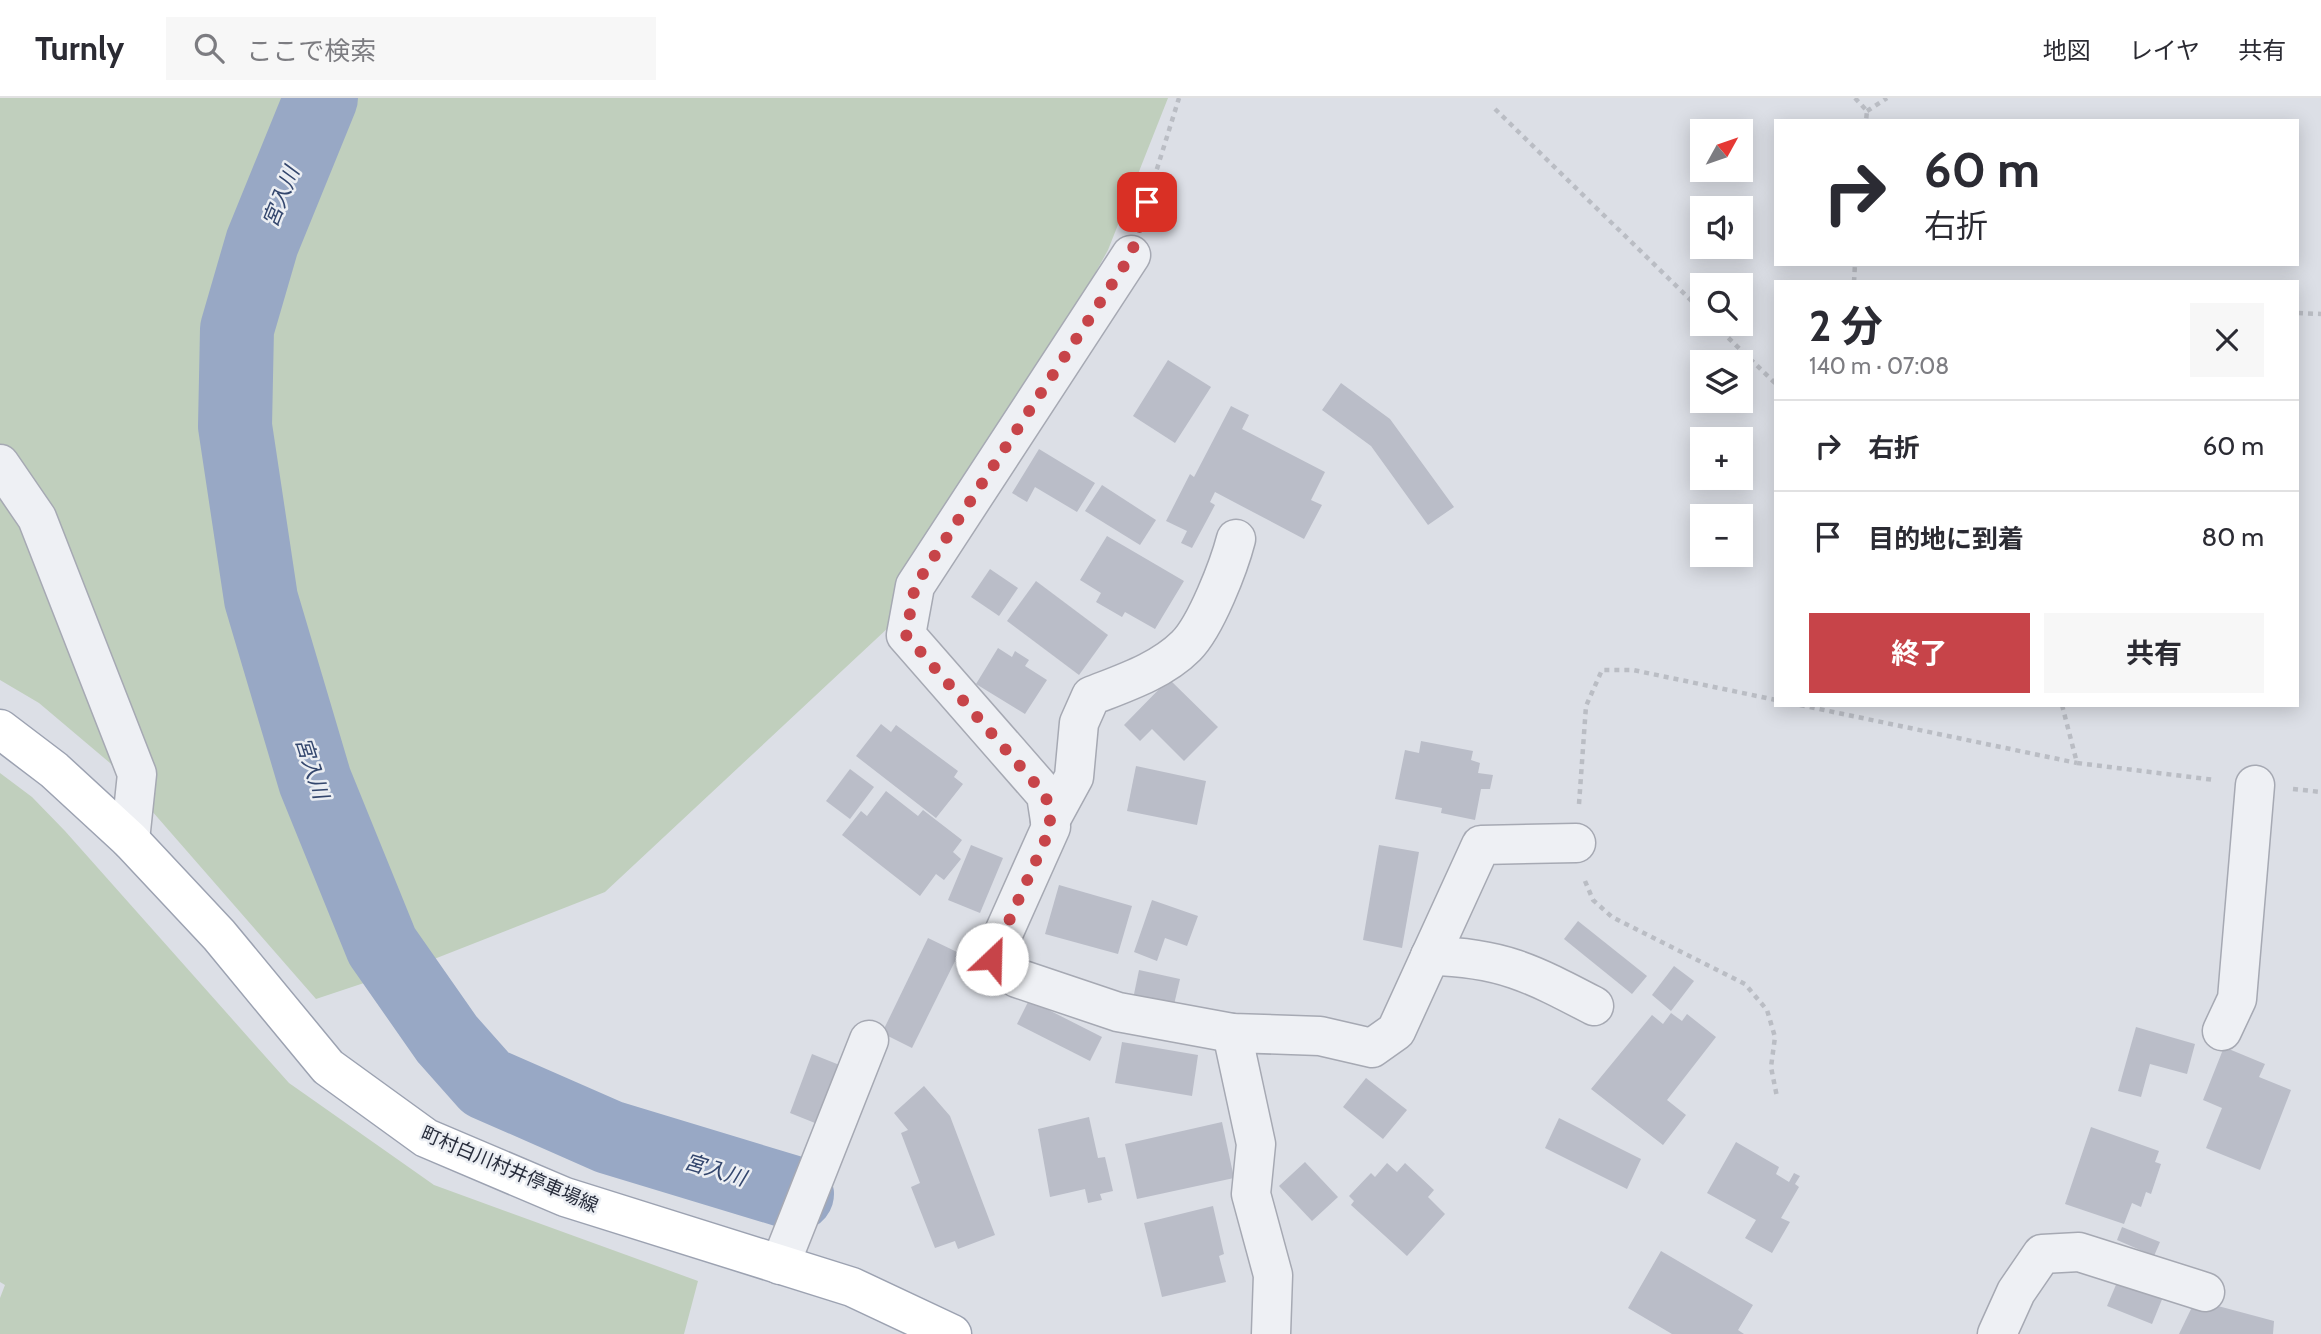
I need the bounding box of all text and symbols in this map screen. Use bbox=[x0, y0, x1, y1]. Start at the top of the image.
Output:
search box bbox=[166, 17, 656, 80]
text: Turnly bbox=[35, 28, 124, 68]
icon: search bbox=[190, 29, 228, 67]
text: ここで検索 bbox=[246, 35, 376, 67]
text: 地図 bbox=[2043, 36, 2091, 65]
text: レイヤ bbox=[2129, 36, 2200, 65]
text: 共有 bbox=[2238, 36, 2286, 65]
north arrow bbox=[1690, 119, 1754, 182]
map controls bbox=[1690, 119, 1753, 567]
text: 60 m bbox=[1924, 140, 2040, 199]
icon: right bbox=[1809, 147, 1900, 238]
water label: 宮入川 bbox=[257, 161, 305, 231]
pin bbox=[1117, 172, 1177, 232]
icon: arrive bbox=[1128, 183, 1166, 221]
button: sound bbox=[1690, 196, 1753, 259]
text: 右折 bbox=[1924, 206, 1988, 245]
button: search bbox=[1690, 273, 1753, 336]
text: 2 分 bbox=[1809, 300, 1883, 352]
button: close bbox=[2190, 303, 2264, 377]
button: layers bbox=[1690, 350, 1753, 413]
text: 140 m · 07:08 bbox=[1809, 352, 1949, 380]
button: + bbox=[1690, 427, 1753, 490]
icon: right bbox=[1809, 427, 1847, 465]
text: 60 m bbox=[2202, 430, 2264, 462]
text: 右折 bbox=[1868, 432, 1920, 464]
button: − bbox=[1690, 504, 1753, 567]
icon: arrive bbox=[1809, 518, 1847, 556]
text: 80 m bbox=[2201, 521, 2264, 553]
text: 目的地に到着 bbox=[1868, 523, 2024, 555]
button: 終了 bbox=[1809, 613, 2030, 693]
button: 共有 bbox=[2044, 613, 2264, 693]
water label: 宮入川 bbox=[291, 734, 335, 804]
position arrow bbox=[955, 922, 1029, 996]
street label: 町村白川村井停車場線 bbox=[418, 1122, 602, 1217]
water label: 宮入川 bbox=[681, 1148, 751, 1191]

